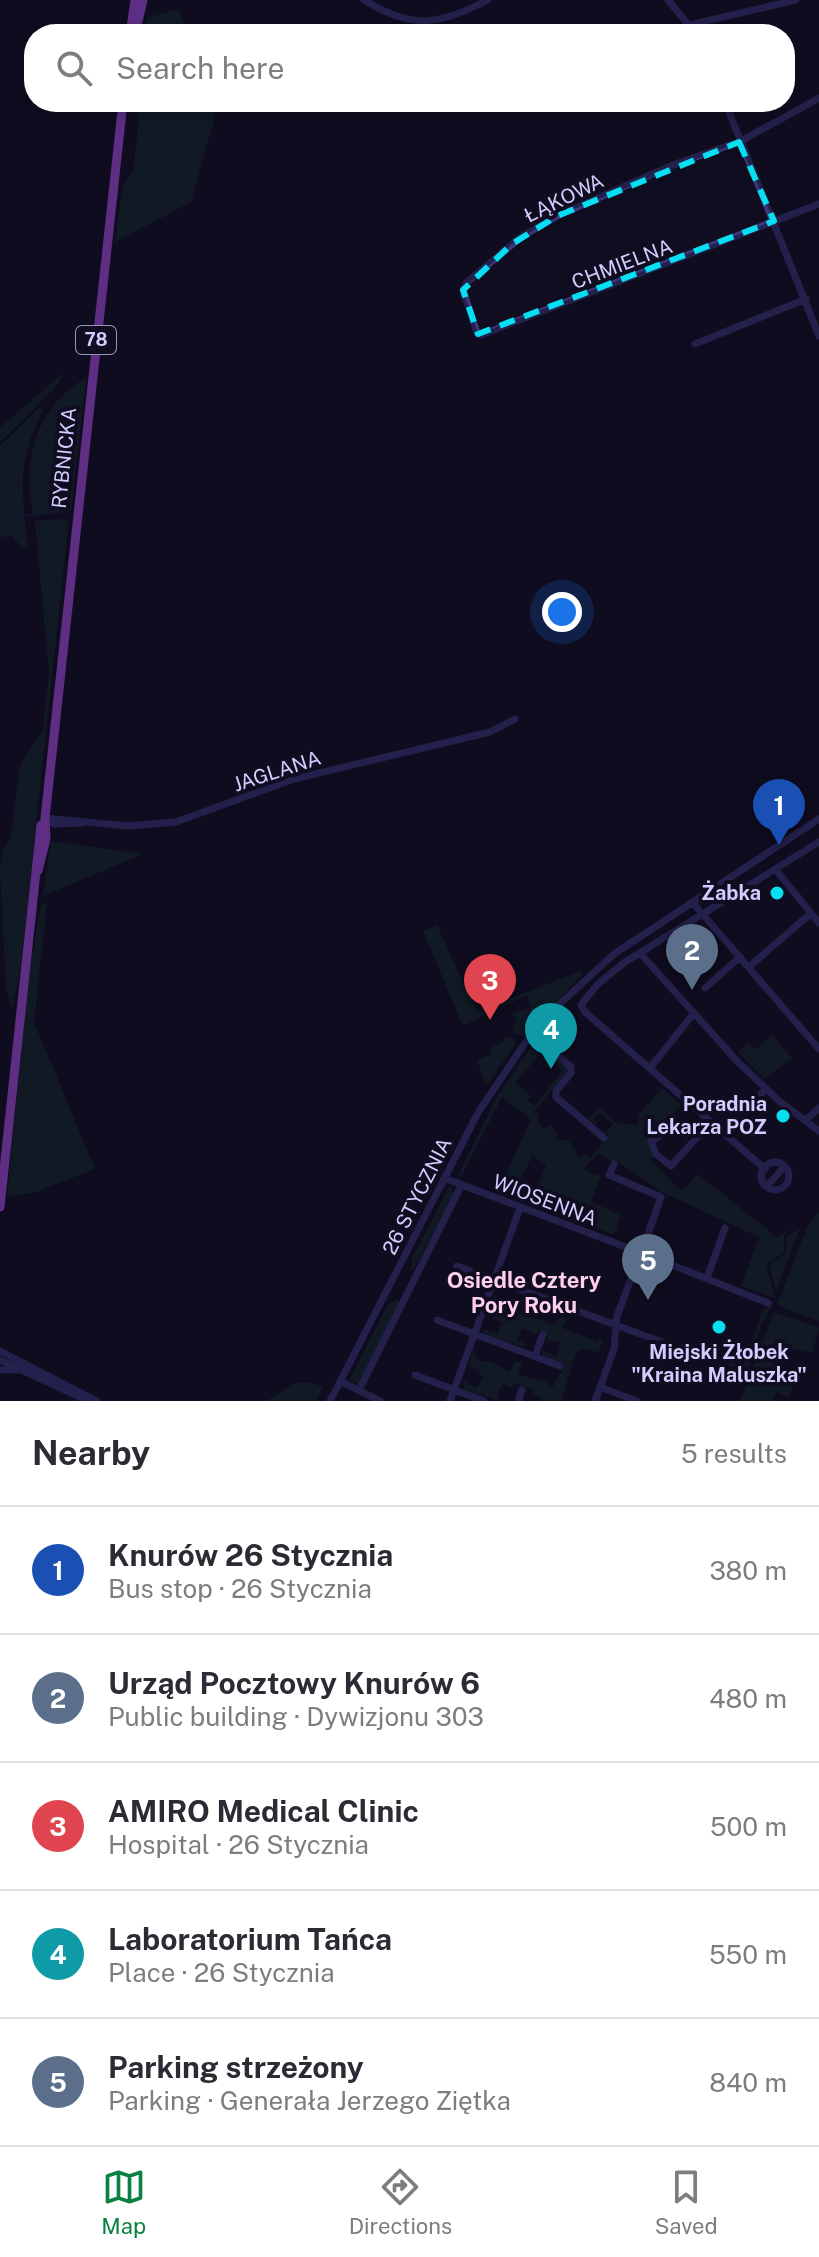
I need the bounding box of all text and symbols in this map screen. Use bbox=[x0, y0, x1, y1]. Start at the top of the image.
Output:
search box bbox=[24, 24, 795, 112]
icon: search bbox=[52, 46, 96, 90]
text: Search here bbox=[116, 50, 284, 86]
street label: ŁĄKOWA bbox=[520, 169, 608, 227]
street label: CHMIELNA bbox=[568, 234, 676, 294]
road number: 78 bbox=[76, 326, 116, 354]
street label: RYBNICKA bbox=[47, 406, 81, 510]
your location bbox=[542, 592, 582, 632]
street label: JAGLANA bbox=[230, 746, 324, 796]
pin: 1 bbox=[753, 779, 805, 845]
place label: Żabka bbox=[701, 880, 761, 905]
marker: Żabka bbox=[768, 884, 786, 902]
pin: 2 bbox=[666, 924, 718, 990]
pin: 3 bbox=[464, 954, 516, 1020]
pin: 4 bbox=[525, 1003, 577, 1069]
place label: Poradnia Lekarza POZ bbox=[646, 1092, 767, 1139]
marker: Poradnia Lekarza POZ bbox=[774, 1107, 792, 1125]
street label: 26 STYCZNIA bbox=[377, 1134, 457, 1258]
street label: WIOSENNA bbox=[490, 1169, 600, 1231]
pin: 5 bbox=[622, 1234, 674, 1300]
district label: Osiedle Cztery Pory Roku bbox=[447, 1267, 602, 1318]
marker: Miejski Żłobek "Kraina Maluszka" bbox=[710, 1318, 728, 1336]
place label: Miejski Żłobek "Kraina Maluszka" bbox=[631, 1339, 807, 1387]
text: Nearby bbox=[32, 1433, 150, 1473]
text: 5 results bbox=[681, 1438, 787, 1469]
text: Knurów 26 Stycznia bbox=[108, 1537, 393, 1573]
text: 1 bbox=[52, 1555, 64, 1586]
text: 380 m bbox=[709, 1555, 787, 1586]
text: Bus stop · 26 Stycznia bbox=[108, 1573, 372, 1604]
text: Urząd Pocztowy Knurów 6 bbox=[108, 1665, 480, 1701]
text: 2 bbox=[50, 1683, 66, 1714]
text: 480 m bbox=[709, 1683, 787, 1714]
text: Public building · Dywizjonu 303 bbox=[108, 1701, 484, 1732]
text: AMIRO Medical Clinic bbox=[108, 1793, 419, 1829]
text: 3 bbox=[49, 1811, 67, 1842]
text: 500 m bbox=[710, 1811, 787, 1842]
text: Hospital · 26 Stycznia bbox=[108, 1829, 369, 1860]
text: Laboratorium Tańca bbox=[108, 1921, 392, 1957]
text: 4 bbox=[49, 1939, 67, 1970]
text: 550 m bbox=[709, 1939, 787, 1970]
text: Place · 26 Stycznia bbox=[108, 1957, 335, 1988]
text: Parking strzeżony bbox=[108, 2049, 364, 2085]
text: 5 bbox=[49, 2067, 67, 2098]
text: 840 m bbox=[709, 2067, 787, 2098]
text: Parking · Generała Jerzego Ziętka bbox=[108, 2085, 511, 2116]
tab: Map bbox=[101, 2165, 146, 2239]
tab: Directions bbox=[349, 2165, 452, 2239]
tab: Saved bbox=[655, 2165, 718, 2239]

